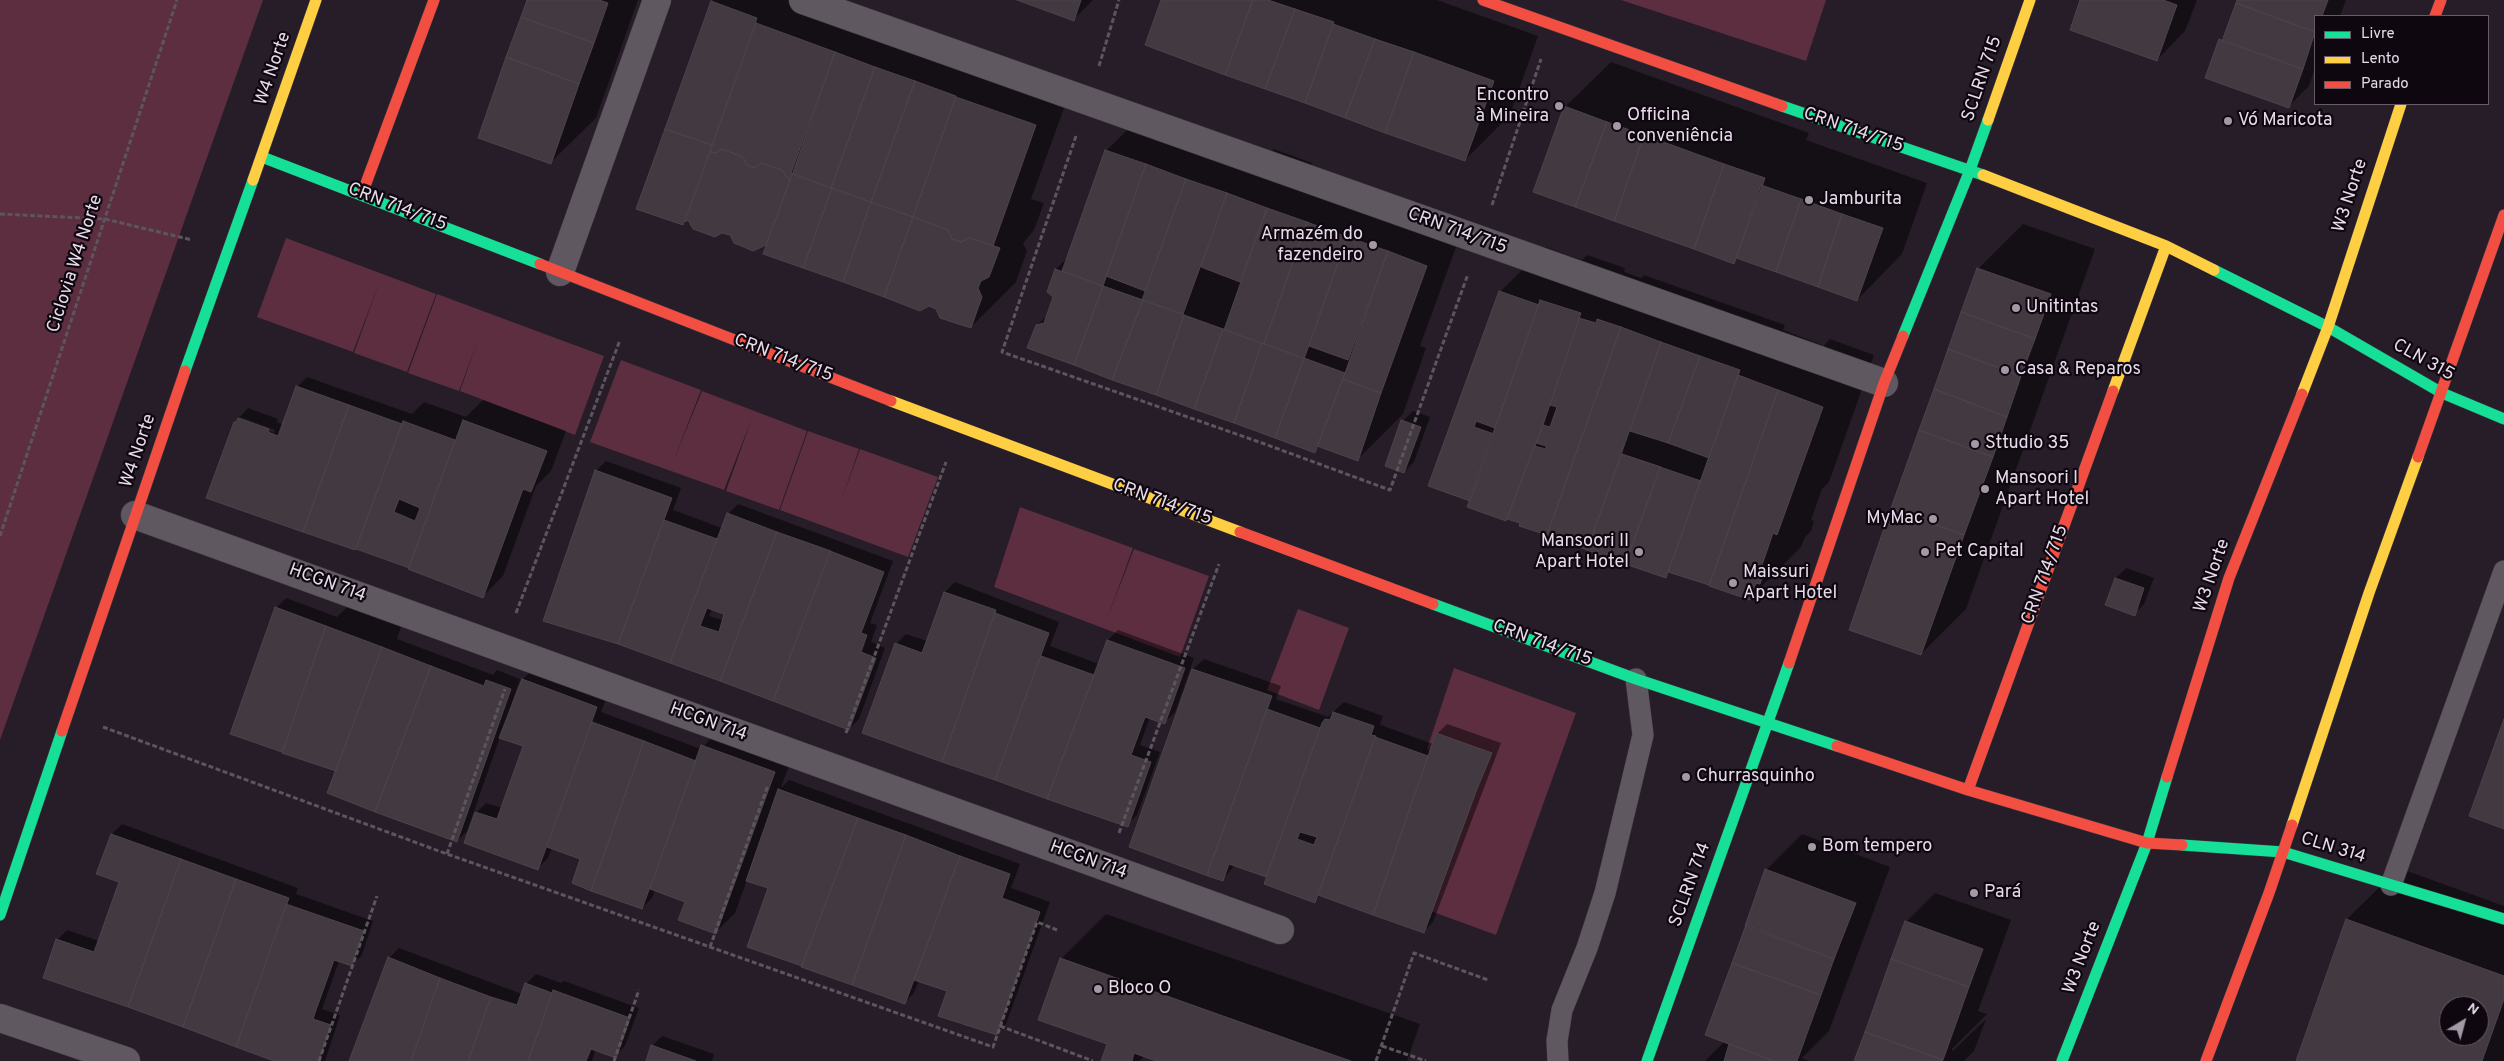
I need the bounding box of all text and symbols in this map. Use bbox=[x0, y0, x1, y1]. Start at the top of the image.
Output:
legend bbox=[2314, 15, 2489, 105]
text: Livre bbox=[2361, 25, 2395, 44]
street label: W4 Norte bbox=[251, 29, 297, 109]
street label: SCLRN 715 bbox=[1958, 33, 2008, 125]
text: Lento bbox=[2361, 50, 2400, 69]
text: Parado bbox=[2361, 75, 2409, 94]
place label: Encontro à Mineira bbox=[1475, 85, 1549, 128]
marker: Encontro à Mineira bbox=[1553, 100, 1565, 112]
street label: CRN 714/715 bbox=[1800, 104, 1906, 158]
place label: Officina conveniência bbox=[1627, 105, 1733, 148]
place label: Vó Maricota bbox=[2238, 110, 2333, 132]
marker: Vó Maricota bbox=[2222, 115, 2234, 127]
marker: Officina conveniência bbox=[1611, 120, 1623, 132]
street label: W3 Norte bbox=[2329, 156, 2373, 236]
street label: CRN 714/715 bbox=[344, 179, 450, 237]
place label: Jamburita bbox=[1819, 189, 1902, 211]
street label: Ciclovia W4 Norte bbox=[44, 192, 108, 336]
marker: Jamburita bbox=[1803, 194, 1815, 206]
street label: CRN 714/715 bbox=[1404, 204, 1510, 260]
place label: Armazém do fazendeiro bbox=[1261, 224, 1363, 266]
marker: Armazém do fazendeiro bbox=[1367, 239, 1379, 251]
place label: Unitintas bbox=[2026, 297, 2099, 319]
marker: Unitintas bbox=[2010, 302, 2022, 314]
street label: CRN 714/715 bbox=[730, 330, 836, 388]
street label: CLN 315 bbox=[2388, 335, 2458, 387]
place label: Casa & Reparos bbox=[2015, 359, 2141, 381]
marker: Casa & Reparos bbox=[1999, 364, 2011, 376]
street label: W4 Norte bbox=[116, 411, 162, 491]
place label: Sttudio 35 bbox=[1985, 433, 2070, 455]
marker: Sttudio 35 bbox=[1969, 438, 1981, 450]
place label: Mansoori I Apart Hotel bbox=[1995, 468, 2089, 510]
street label: CRN 714/715 bbox=[1109, 475, 1215, 531]
marker: Mansoori I Apart Hotel bbox=[1979, 483, 1991, 495]
place label: MyMac bbox=[1866, 508, 1923, 530]
marker: MyMac bbox=[1927, 513, 1939, 525]
street label: CRN 714/715 bbox=[2018, 522, 2074, 628]
place label: Mansoori II Apart Hotel bbox=[1535, 531, 1629, 574]
street label: W3 Norte bbox=[2190, 536, 2236, 616]
place label: Pet Capital bbox=[1935, 541, 2024, 563]
marker: Mansoori II Apart Hotel bbox=[1633, 546, 1645, 558]
marker: Pet Capital bbox=[1919, 546, 1931, 558]
street label: HCGN 714 bbox=[285, 560, 369, 608]
place label: Maissuri Apart Hotel bbox=[1743, 562, 1837, 604]
marker: Maissuri Apart Hotel bbox=[1727, 577, 1739, 589]
street label: CRN 714/715 bbox=[1489, 616, 1595, 672]
street label: HCGN 714 bbox=[666, 699, 750, 747]
place label: Churrasquinho bbox=[1696, 766, 1815, 788]
marker: Churrasquinho bbox=[1680, 771, 1692, 783]
street label: CLN 314 bbox=[2298, 829, 2368, 869]
place label: Bom tempero bbox=[1822, 836, 1932, 858]
street label: HCGN 714 bbox=[1046, 837, 1130, 885]
street label: SCLRN 714 bbox=[1666, 840, 1716, 930]
marker: Bom tempero bbox=[1806, 841, 1818, 853]
place label: Pará bbox=[1984, 882, 2021, 904]
marker: Pará bbox=[1968, 887, 1980, 899]
street label: W3 Norte bbox=[2059, 919, 2107, 997]
place label: Bloco O bbox=[1108, 978, 1171, 1000]
marker: Bloco O bbox=[1092, 983, 1104, 995]
north arrow bbox=[2439, 996, 2489, 1046]
text: N bbox=[2464, 1000, 2482, 1019]

